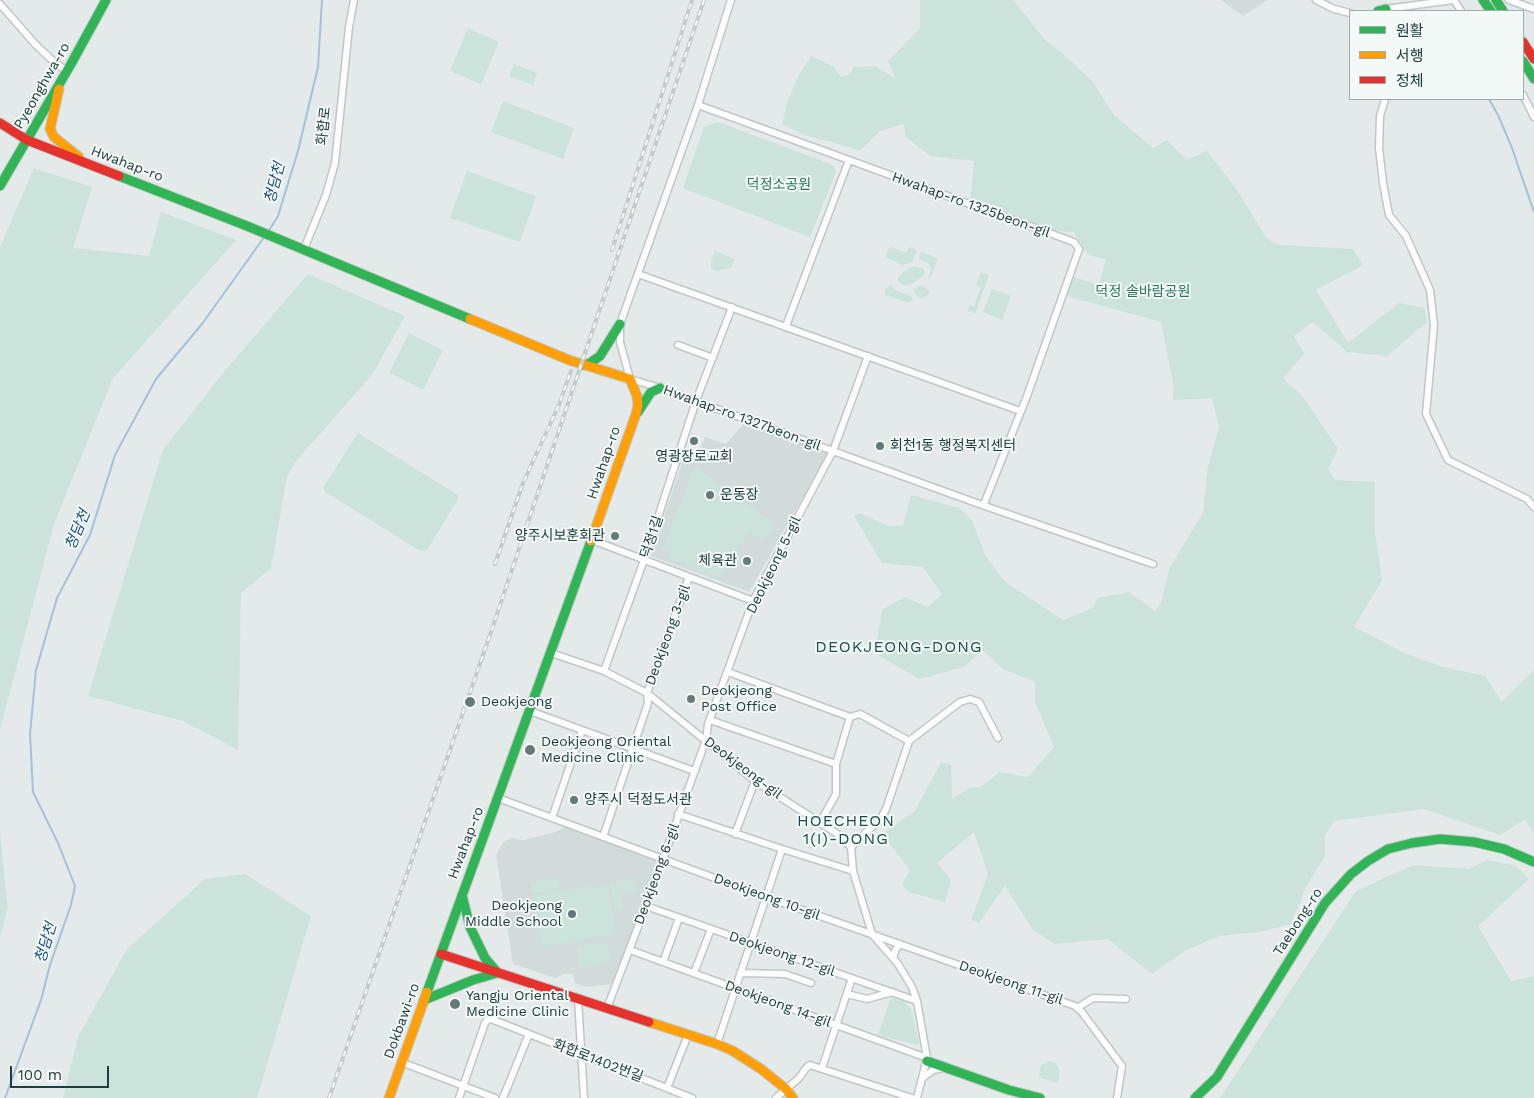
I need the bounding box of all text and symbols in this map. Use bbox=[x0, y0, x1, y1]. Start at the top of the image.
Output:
legend bbox=[1349, 10, 1524, 100]
text: 원활 bbox=[1396, 22, 1424, 40]
street label: Pyeonghwa-ro bbox=[10, 40, 74, 132]
text: 서행 bbox=[1396, 47, 1424, 65]
text: 정체 bbox=[1396, 72, 1424, 90]
street label: 화합로 bbox=[314, 106, 334, 146]
street label: Hwahap-ro bbox=[88, 143, 166, 185]
water label: 청담천 bbox=[261, 161, 289, 205]
street label: Hwahap-ro 1325beon-gil bbox=[889, 168, 1053, 242]
park label: 덕정소공원 bbox=[747, 177, 811, 193]
park label: 덕정 솔바람공원 bbox=[1096, 284, 1190, 300]
street label: Hwahap-ro 1327beon-gil bbox=[661, 382, 823, 454]
street label: Hwahap-ro bbox=[584, 424, 624, 502]
marker: 영광장로교회 bbox=[688, 435, 700, 447]
place label: 회천1동 행정복지센터 bbox=[890, 438, 1016, 454]
marker: 회천1동 행정복지센터 bbox=[874, 440, 886, 452]
place label: 영광장로교회 bbox=[655, 449, 733, 465]
place label: 운동장 bbox=[720, 487, 759, 503]
marker: 운동장 bbox=[704, 489, 716, 501]
water label: 청담천 bbox=[62, 507, 94, 553]
street label: 덕정1길 bbox=[637, 513, 667, 561]
street label: Deokjeong 5-gil bbox=[743, 514, 805, 616]
place label: 양주시보훈회관 bbox=[515, 528, 605, 544]
marker: 양주시보훈회관 bbox=[609, 530, 621, 542]
place label: 체육관 bbox=[698, 553, 737, 569]
marker: 체육관 bbox=[741, 555, 753, 567]
street label: Deokjeong 3-gil bbox=[642, 582, 694, 688]
district label: DEOKJEONG-DONG bbox=[814, 637, 984, 657]
place label: Deokjeong Post Office bbox=[701, 683, 777, 716]
marker: Deokjeong Post Office bbox=[685, 693, 697, 705]
place label: Deokjeong bbox=[481, 694, 552, 710]
marker: Deokjeong bbox=[463, 695, 477, 709]
street label: Deokjeong-gil bbox=[701, 733, 785, 803]
place label: Deokjeong Oriental Medicine Clinic bbox=[541, 734, 671, 766]
marker: Deokjeong Oriental Medicine Clinic bbox=[523, 743, 537, 757]
place label: 양주시 덕정도서관 bbox=[584, 792, 692, 808]
marker: 양주시 덕정도서관 bbox=[568, 794, 580, 806]
street label: Hwahap-ro bbox=[445, 804, 487, 882]
district label: HOECHEON 1(I)-DONG bbox=[796, 811, 896, 849]
street label: Deokjeong 6-gil bbox=[631, 821, 683, 927]
street label: Deokjeong 10-gil bbox=[711, 870, 823, 924]
street label: Taebong-ro bbox=[1270, 885, 1326, 959]
place label: Deokjeong Middle School bbox=[465, 898, 562, 930]
marker: Deokjeong Middle School bbox=[566, 908, 578, 920]
water label: 청담천 bbox=[31, 921, 61, 965]
street label: Deokjeong 12-gil bbox=[727, 928, 837, 980]
street label: Deokjeong 11-gil bbox=[957, 957, 1065, 1009]
street label: Deokjeong 14-gil bbox=[722, 977, 834, 1031]
street label: Dokbawi-ro bbox=[381, 981, 423, 1061]
place label: Yangju Oriental Medicine Clinic bbox=[466, 988, 569, 1020]
marker: Yangju Oriental Medicine Clinic bbox=[448, 997, 462, 1011]
street label: 화합로1402번길 bbox=[551, 1036, 645, 1086]
scale bar bbox=[12, 1056, 111, 1088]
text: 100 m bbox=[18, 1066, 62, 1084]

